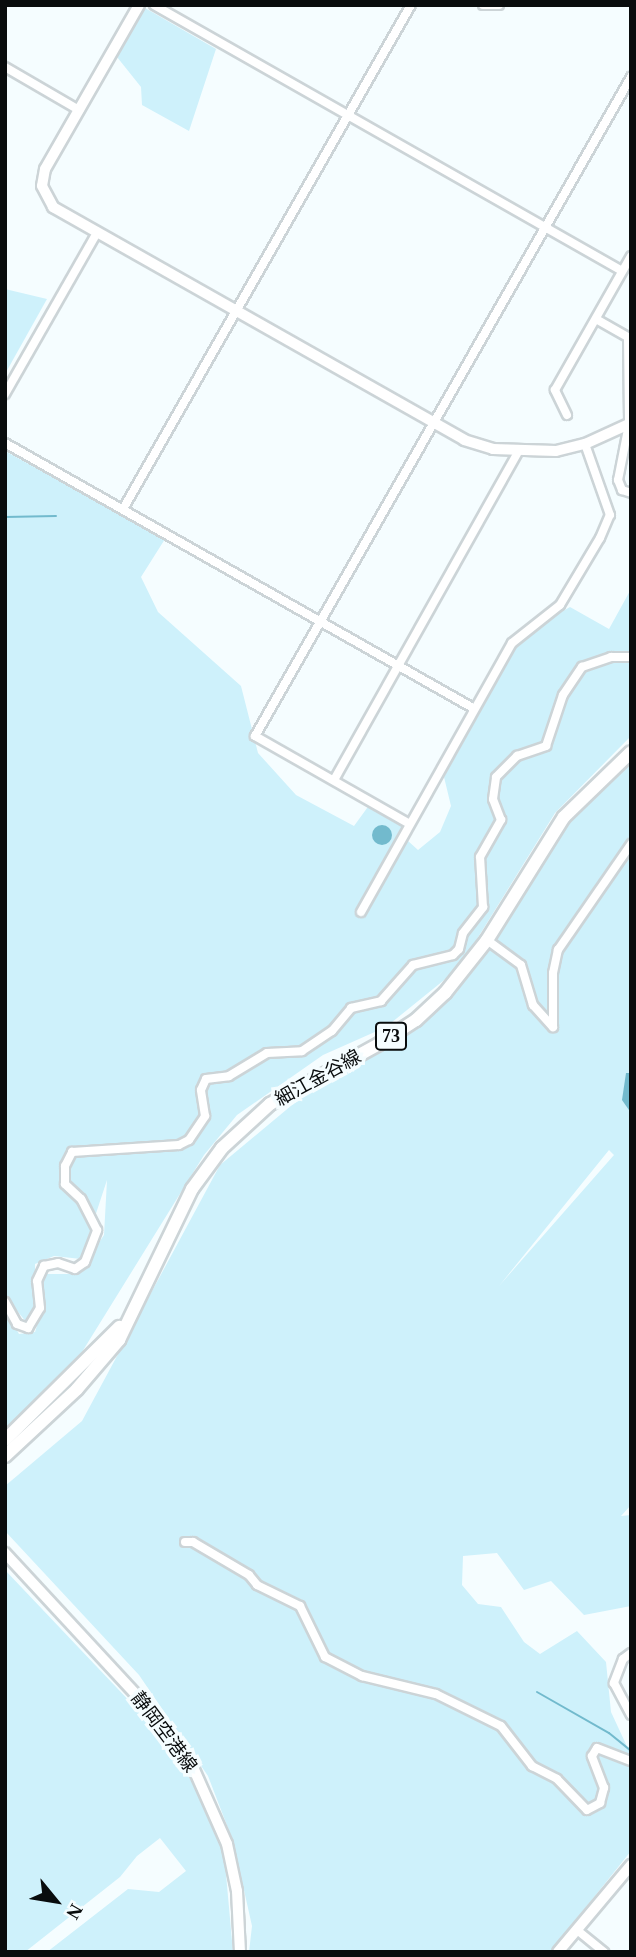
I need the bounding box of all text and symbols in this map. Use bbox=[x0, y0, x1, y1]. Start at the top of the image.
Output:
road number: 73 bbox=[374, 1021, 408, 1050]
street label: 細江金谷線 bbox=[271, 1045, 365, 1111]
street label: 静岡空港線 bbox=[126, 1687, 202, 1777]
north arrow bbox=[21, 1866, 91, 1936]
text: N bbox=[62, 1901, 87, 1923]

